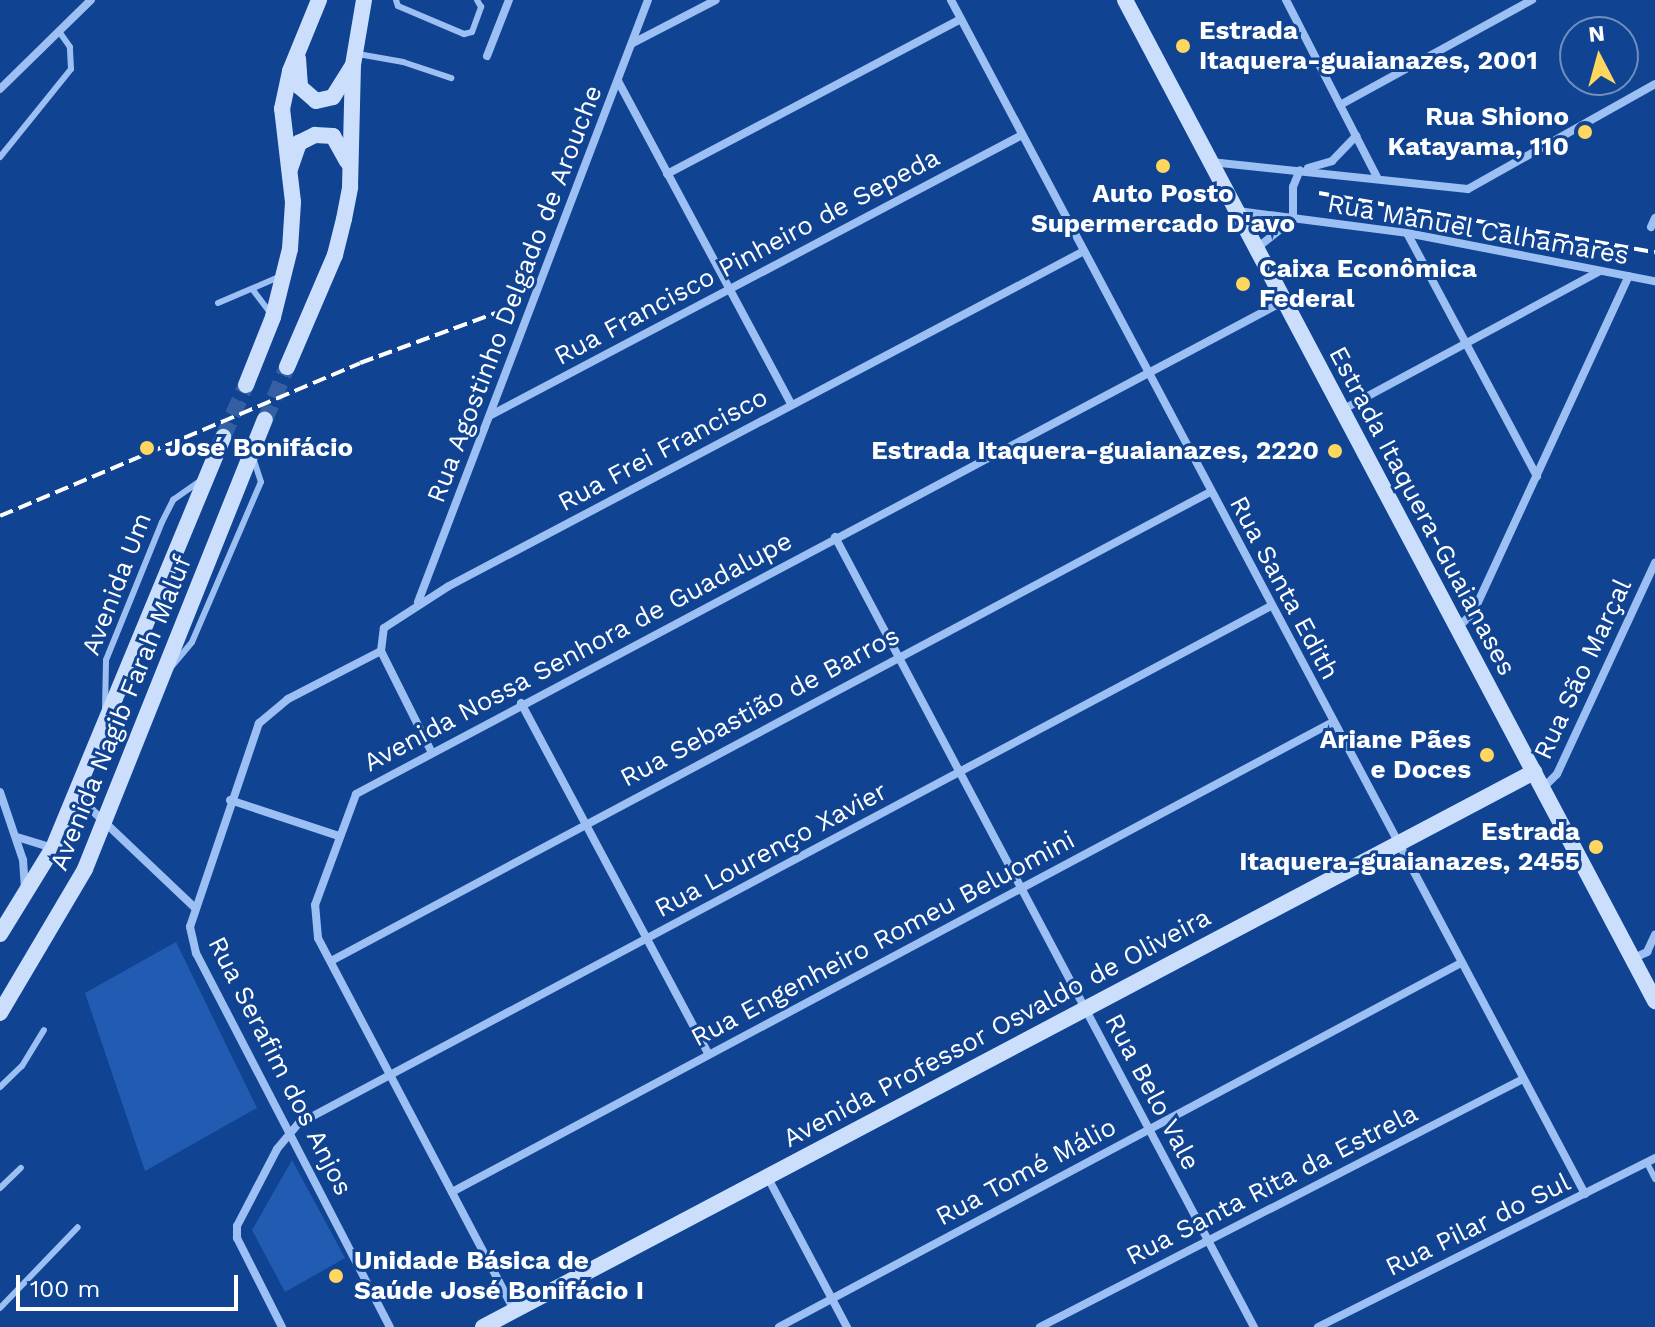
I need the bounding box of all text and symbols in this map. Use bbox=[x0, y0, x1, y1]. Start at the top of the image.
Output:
place label: Estrada Itaquera-guaianazes, 2001 bbox=[1199, 15, 1538, 76]
north arrow bbox=[1559, 16, 1639, 96]
text: N bbox=[1587, 20, 1606, 47]
marker: Estrada Itaquera-guaianazes, 2001 bbox=[1174, 37, 1192, 55]
street label: Rua Agostinho Delgado de Arouche bbox=[420, 80, 610, 508]
place label: Rua Shiono Katayama, 110 bbox=[1387, 101, 1569, 162]
marker: Rua Shiono Katayama, 110 bbox=[1576, 123, 1594, 141]
street label: Rua Francisco Pinheiro de Sepeda bbox=[549, 142, 945, 372]
marker: Auto Posto Supermercado D'avo bbox=[1154, 157, 1172, 175]
place label: Auto Posto Supermercado D'avo bbox=[1031, 178, 1295, 240]
street label: Rua Manuel Calhamares bbox=[1324, 188, 1632, 272]
place label: Caixa Econômica Federal bbox=[1259, 253, 1477, 314]
marker: Caixa Econômica Federal bbox=[1234, 275, 1252, 293]
street label: Estrada Itaquera-Guaianases bbox=[1322, 341, 1522, 681]
street label: Rua Frei Francisco bbox=[553, 381, 773, 519]
place label: José Bonifácio bbox=[165, 432, 353, 464]
place label: Estrada Itaquera-guaianazes, 2220 bbox=[871, 435, 1319, 467]
marker: José Bonifácio bbox=[136, 437, 158, 459]
marker: Estrada Itaquera-guaianazes, 2220 bbox=[1326, 442, 1344, 460]
street label: Rua Santa Edith bbox=[1222, 490, 1346, 686]
street label: Avenida Um bbox=[75, 508, 159, 660]
street label: Avenida Nossa Senhora de Guadalupe bbox=[358, 525, 798, 779]
street label: Avenida Nagib Farah Maluf bbox=[43, 551, 199, 875]
street label: Rua São Marçal bbox=[1527, 573, 1639, 765]
street label: Rua Sebastião de Barros bbox=[615, 620, 905, 794]
place label: Ariane Pães e Doces bbox=[1320, 724, 1471, 786]
marker: Ariane Pães e Doces bbox=[1478, 746, 1496, 764]
street label: Rua Lourenço Xavier bbox=[649, 775, 893, 925]
place label: Estrada Itaquera-guaianazes, 2455 bbox=[1239, 816, 1580, 878]
street label: Rua Engenheiro Romeu Beluomini bbox=[686, 824, 1080, 1054]
marker: Estrada Itaquera-guaianazes, 2455 bbox=[1587, 838, 1605, 856]
street label: Avenida Professor Osvaldo de Oliveira bbox=[777, 901, 1217, 1155]
street label: Rua Serafim dos Anjos bbox=[201, 931, 359, 1201]
street label: Rua Belo Vale bbox=[1097, 1008, 1207, 1176]
street label: Rua Santa Rita da Estrela bbox=[1120, 1097, 1424, 1273]
street label: Rua Tomé Málio bbox=[930, 1111, 1122, 1233]
street label: Rua Pilar do Sul bbox=[1380, 1167, 1576, 1283]
place label: Unidade Básica de Saúde José Bonifácio I bbox=[354, 1245, 645, 1306]
scale bar bbox=[20, 1259, 242, 1309]
marker: Unidade Básica de Saúde José Bonifácio I bbox=[325, 1265, 347, 1287]
text: 100 m bbox=[30, 1275, 100, 1303]

